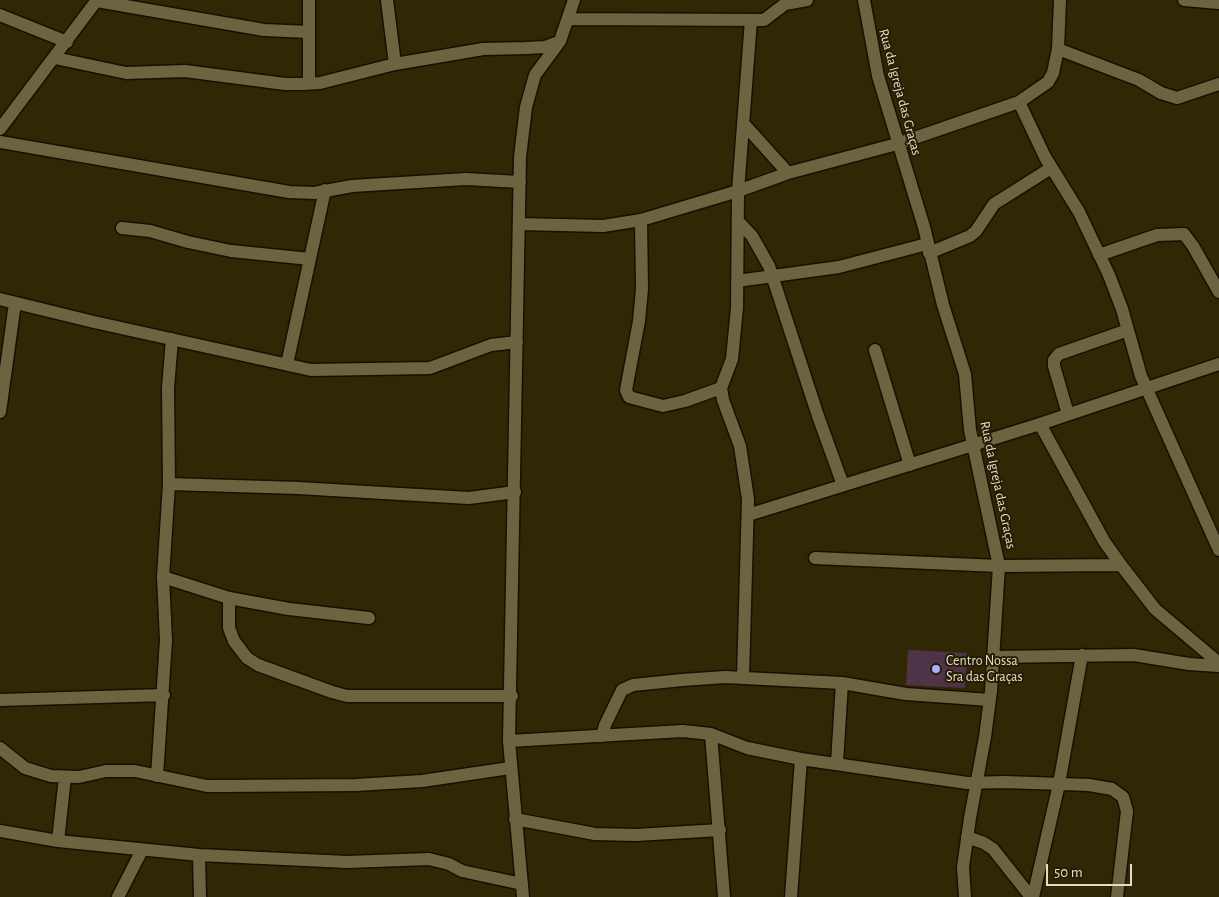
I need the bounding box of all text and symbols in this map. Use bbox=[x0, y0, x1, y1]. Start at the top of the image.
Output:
street label: Rua da Igreja das Graças bbox=[875, 27, 925, 157]
street label: Rua da Igreja das Graças bbox=[976, 420, 1020, 550]
place label: Centro Nossa Sra das Graças bbox=[946, 653, 1023, 686]
marker: Centro Nossa Sra das Graças bbox=[930, 663, 942, 675]
scale bar bbox=[1049, 854, 1135, 886]
text: 50 m bbox=[1054, 865, 1083, 880]

